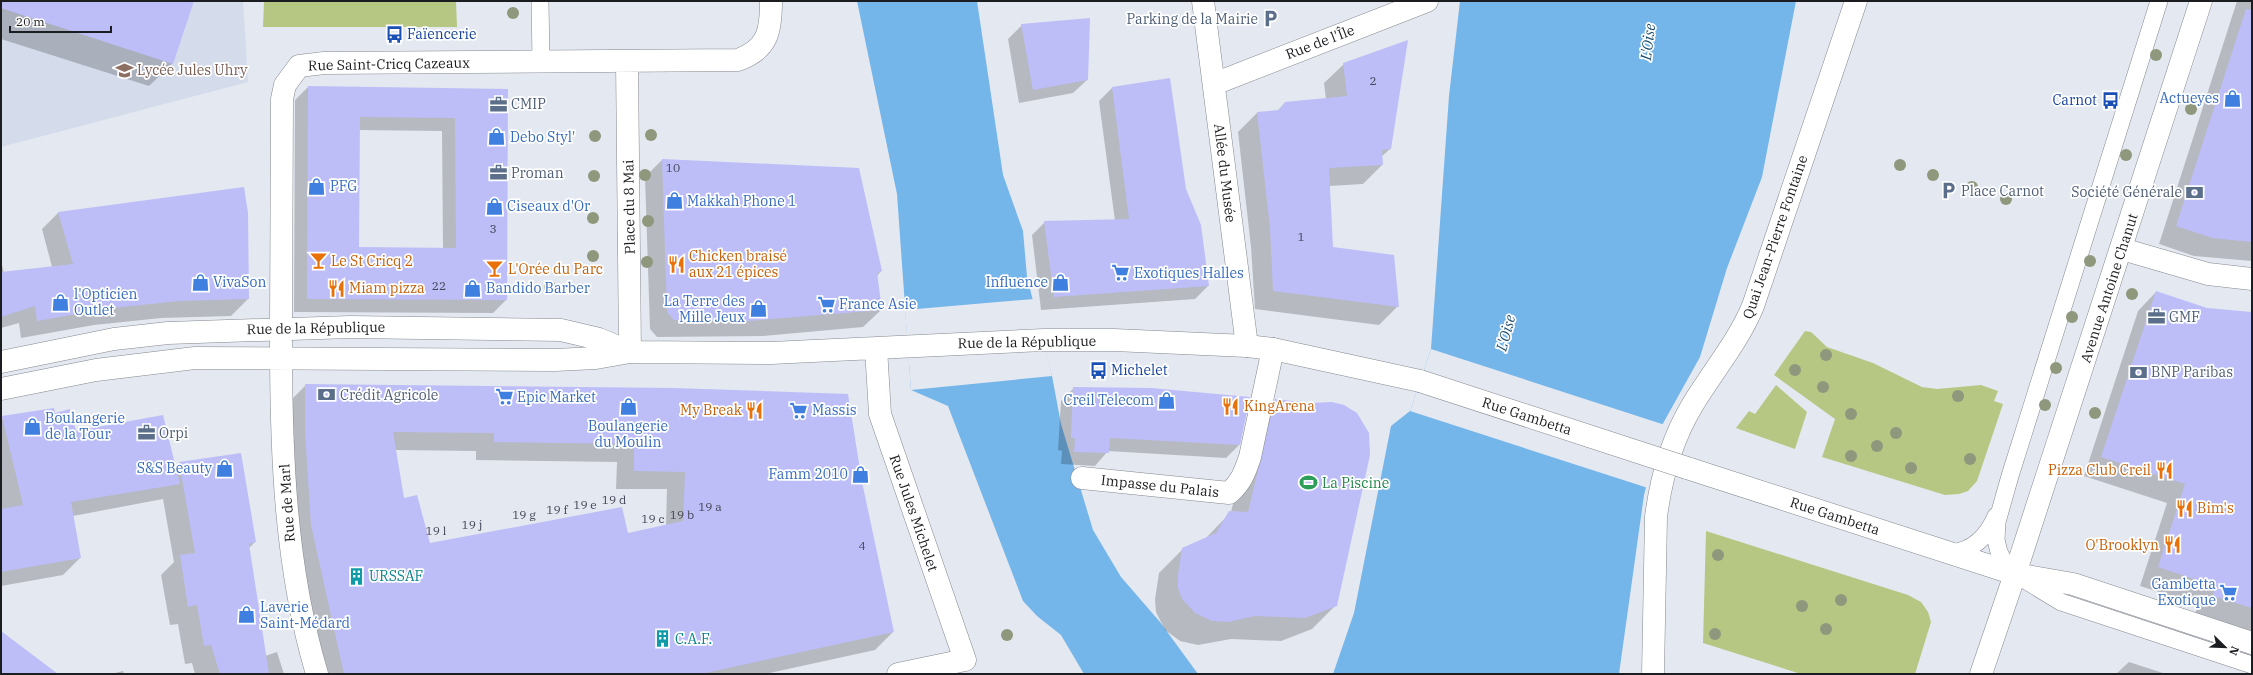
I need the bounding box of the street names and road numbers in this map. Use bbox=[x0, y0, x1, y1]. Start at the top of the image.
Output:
street label: Rue de l'Île bbox=[1283, 21, 1357, 63]
street label: Rue Saint-Cricq Cazeaux bbox=[308, 54, 470, 74]
street label: Allée du Musée bbox=[1210, 123, 1240, 223]
street label: Quai Jean-Pierre Fontaine bbox=[1738, 153, 1812, 321]
street label: Place du 8 Mai bbox=[619, 159, 639, 255]
street label: Avenue Antoine Chanut bbox=[2076, 211, 2142, 365]
street label: Rue de la République bbox=[247, 318, 385, 338]
street label: Rue de la République bbox=[958, 332, 1096, 352]
street label: Rue Gambetta bbox=[1480, 393, 1575, 439]
street label: Rue Jules Michelet bbox=[886, 452, 942, 574]
street label: Rue de Marl bbox=[275, 463, 299, 543]
street label: Impasse du Palais bbox=[1100, 471, 1220, 501]
street label: Rue Gambetta bbox=[1788, 493, 1883, 539]

